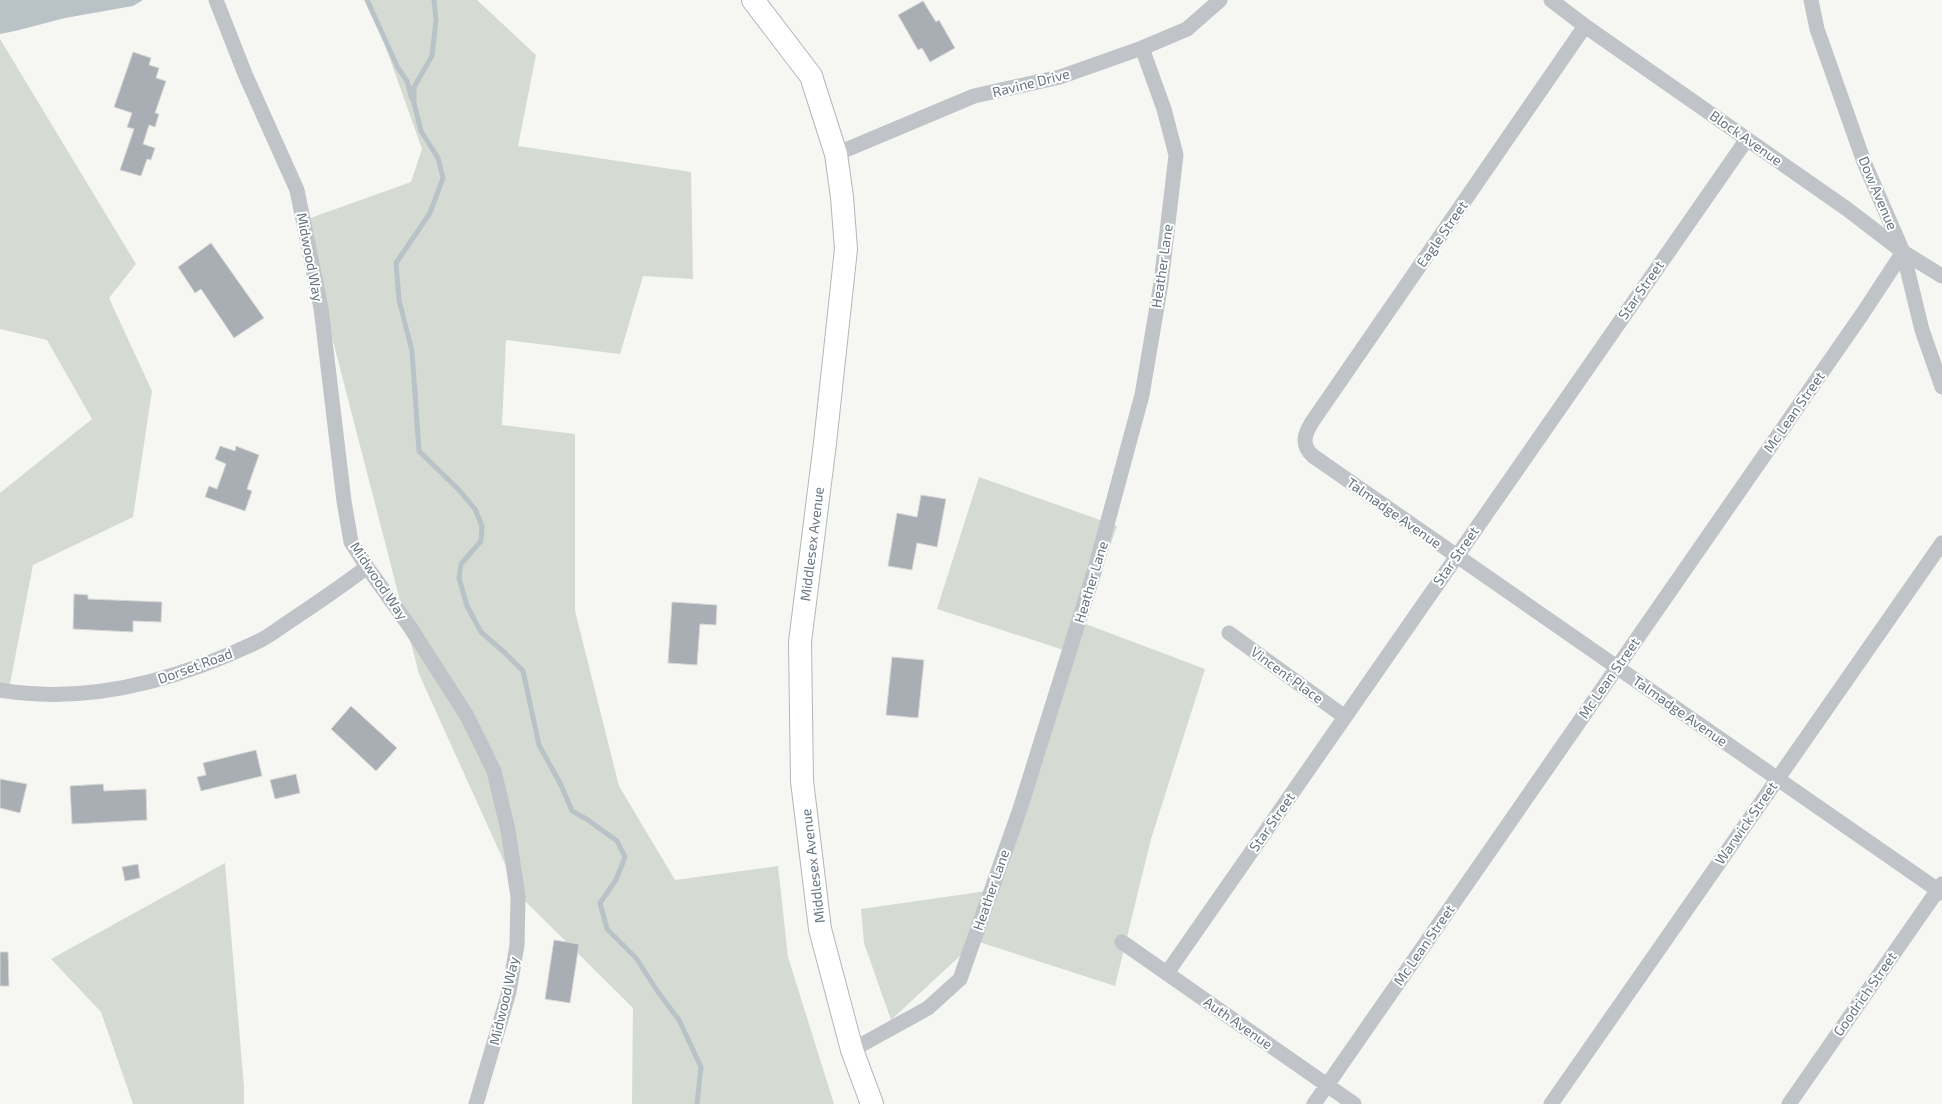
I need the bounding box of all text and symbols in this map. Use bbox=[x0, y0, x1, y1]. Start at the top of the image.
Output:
street label: Ravine Drive bbox=[990, 65, 1071, 100]
street label: Block Avenue bbox=[1707, 106, 1786, 169]
street label: Dow Avenue bbox=[1855, 154, 1902, 232]
street label: Eagle Street bbox=[1413, 197, 1471, 270]
street label: Midwood Way bbox=[294, 211, 328, 303]
street label: Heather Lane bbox=[1147, 223, 1176, 309]
street label: Star Street bbox=[1614, 257, 1667, 322]
street label: Mc Lean Street bbox=[1759, 368, 1828, 455]
street label: Talmadge Avenue bbox=[1344, 474, 1445, 552]
street label: Middlesex Avenue bbox=[796, 486, 827, 602]
street label: Star Street bbox=[1429, 523, 1482, 588]
street label: Midwood Way bbox=[347, 539, 412, 623]
street label: Heather Lane bbox=[1070, 539, 1111, 625]
street label: Mc Lean Street bbox=[1574, 634, 1643, 721]
street label: Vincent Place bbox=[1248, 643, 1327, 707]
street label: Dorset Road bbox=[155, 644, 234, 687]
street label: Talmadge Avenue bbox=[1630, 672, 1731, 750]
street label: Warwick Street bbox=[1711, 778, 1780, 867]
street label: Star Street bbox=[1245, 789, 1298, 854]
street label: Middlesex Avenue bbox=[797, 808, 828, 924]
street label: Heather Lane bbox=[969, 847, 1012, 933]
street label: Mc Lean Street bbox=[1389, 901, 1458, 988]
street label: Goodrich Street bbox=[1829, 948, 1900, 1039]
street label: Midwood Way bbox=[485, 954, 522, 1047]
street label: Auth Avenue bbox=[1201, 993, 1276, 1052]

